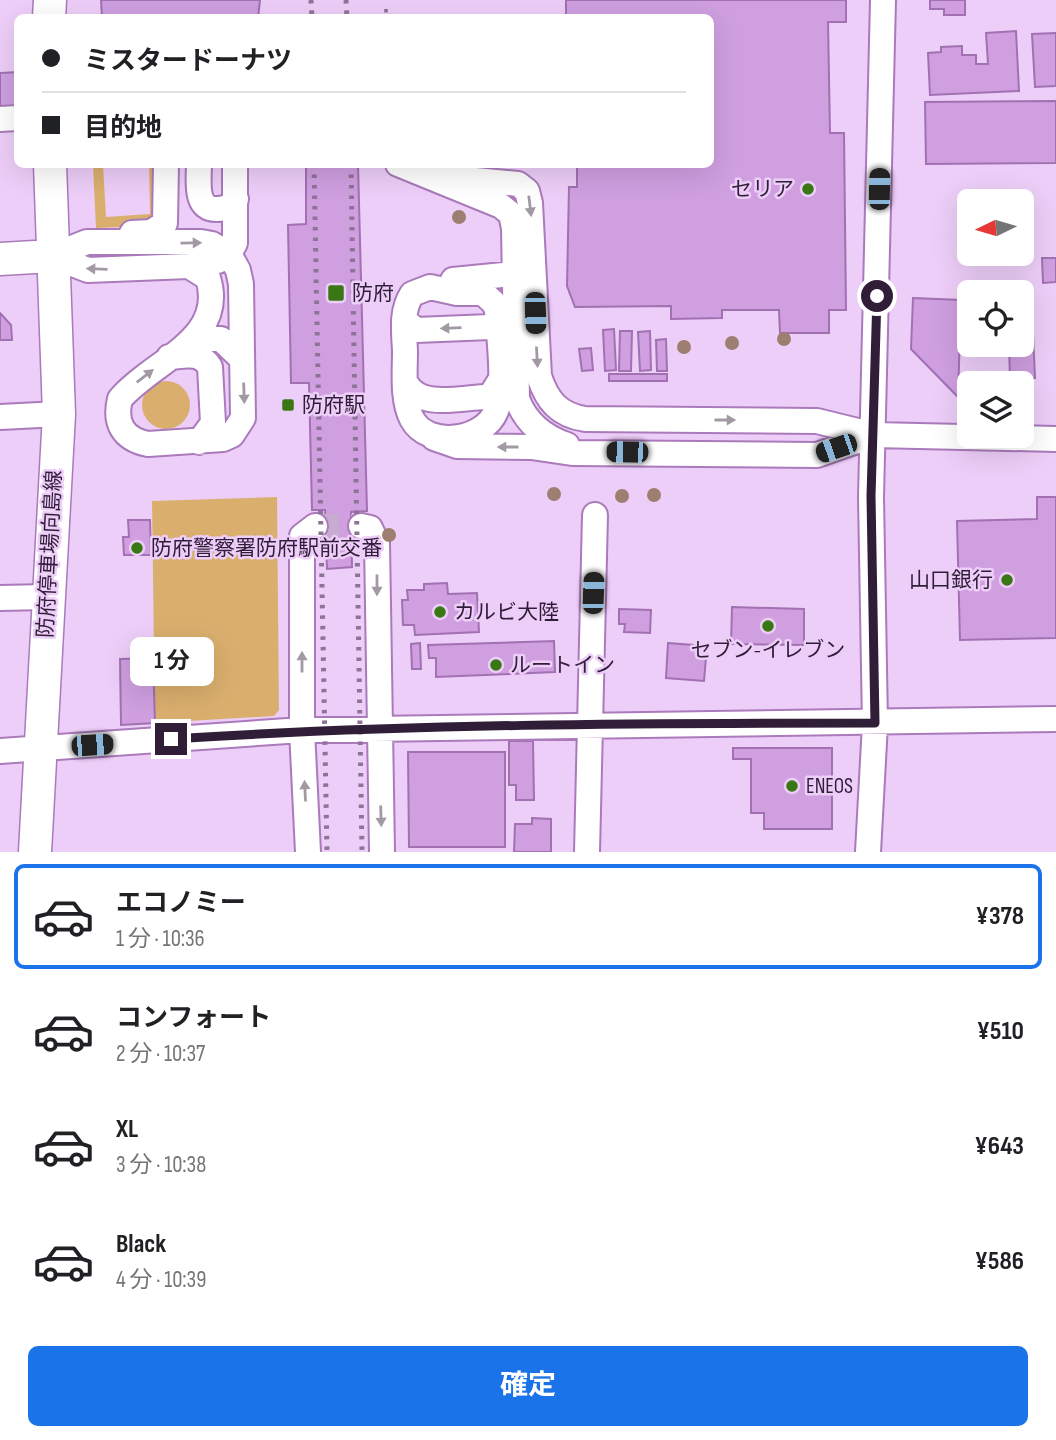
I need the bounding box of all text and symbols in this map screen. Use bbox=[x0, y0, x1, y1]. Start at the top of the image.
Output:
text: ミスタードーナツ bbox=[84, 46, 292, 77]
text: 目的地 bbox=[84, 113, 162, 144]
car bbox=[869, 168, 890, 210]
place label: セリア bbox=[731, 177, 794, 202]
marker: セリア bbox=[800, 181, 816, 197]
north arrow bbox=[957, 189, 1034, 266]
map controls bbox=[957, 189, 1034, 448]
one-way arrow bbox=[524, 195, 535, 217]
one-way arrow bbox=[180, 237, 202, 249]
one-way arrow bbox=[86, 263, 108, 275]
route start bbox=[861, 280, 893, 312]
button: locate bbox=[957, 280, 1034, 357]
place label: 防府 bbox=[352, 281, 394, 306]
marker: 防府 bbox=[326, 283, 346, 303]
car bbox=[524, 292, 547, 334]
one-way arrow bbox=[439, 323, 461, 334]
one-way arrow bbox=[532, 346, 543, 368]
one-way arrow bbox=[136, 368, 154, 383]
button: layers bbox=[957, 371, 1034, 448]
one-way arrow bbox=[238, 383, 249, 405]
place label: 防府駅 bbox=[302, 393, 365, 418]
marker: 防府駅 bbox=[280, 397, 296, 413]
one-way arrow bbox=[714, 414, 736, 426]
car bbox=[813, 431, 860, 465]
one-way arrow bbox=[496, 441, 518, 453]
car bbox=[606, 441, 649, 463]
street label: 防府停車場向島線 bbox=[33, 469, 67, 639]
place label: 防府警察署防府駅前交番 bbox=[151, 536, 382, 561]
marker: 防府警察署防府駅前交番 bbox=[129, 540, 145, 556]
place label: 山口銀行 bbox=[909, 568, 993, 593]
car bbox=[582, 572, 605, 614]
marker: 山口銀行 bbox=[999, 572, 1015, 588]
one-way arrow bbox=[372, 574, 383, 596]
place label: カルビ大陸 bbox=[454, 600, 559, 625]
marker: カルビ大陸 bbox=[432, 604, 448, 620]
marker: セブン-イレブン bbox=[760, 618, 776, 634]
callout: 1 分 bbox=[129, 638, 213, 686]
place label: セブン-イレブン bbox=[691, 638, 845, 663]
text: 1 分 bbox=[154, 647, 190, 675]
one-way arrow bbox=[296, 651, 308, 673]
place label: ルートイン bbox=[510, 653, 615, 678]
marker: ルートイン bbox=[488, 657, 504, 673]
route end bbox=[155, 723, 187, 755]
car bbox=[71, 733, 114, 757]
place label: ENEOS bbox=[806, 774, 853, 799]
marker: ENEOS bbox=[784, 778, 800, 794]
one-way arrow bbox=[299, 780, 310, 802]
one-way arrow bbox=[375, 805, 387, 827]
icon: car bbox=[32, 885, 95, 948]
text: エコノミー bbox=[116, 888, 246, 919]
text: ¥378 bbox=[976, 901, 1024, 932]
text: 1 分 · 10:36 bbox=[116, 925, 205, 953]
icon: car bbox=[32, 1000, 95, 1063]
text: コンフォート bbox=[116, 1003, 271, 1034]
text: ¥510 bbox=[977, 1016, 1024, 1047]
text: 2 分 · 10:37 bbox=[116, 1040, 205, 1068]
text: XL bbox=[116, 1114, 138, 1145]
icon: car bbox=[32, 1115, 95, 1178]
text: ¥643 bbox=[974, 1131, 1024, 1162]
text: 3 分 · 10:38 bbox=[116, 1151, 206, 1179]
text: Black bbox=[116, 1229, 166, 1260]
icon: car bbox=[32, 1230, 95, 1293]
text: ¥586 bbox=[975, 1246, 1024, 1277]
text: 4 分 · 10:39 bbox=[116, 1266, 206, 1294]
button: 確定 bbox=[28, 1346, 1028, 1426]

